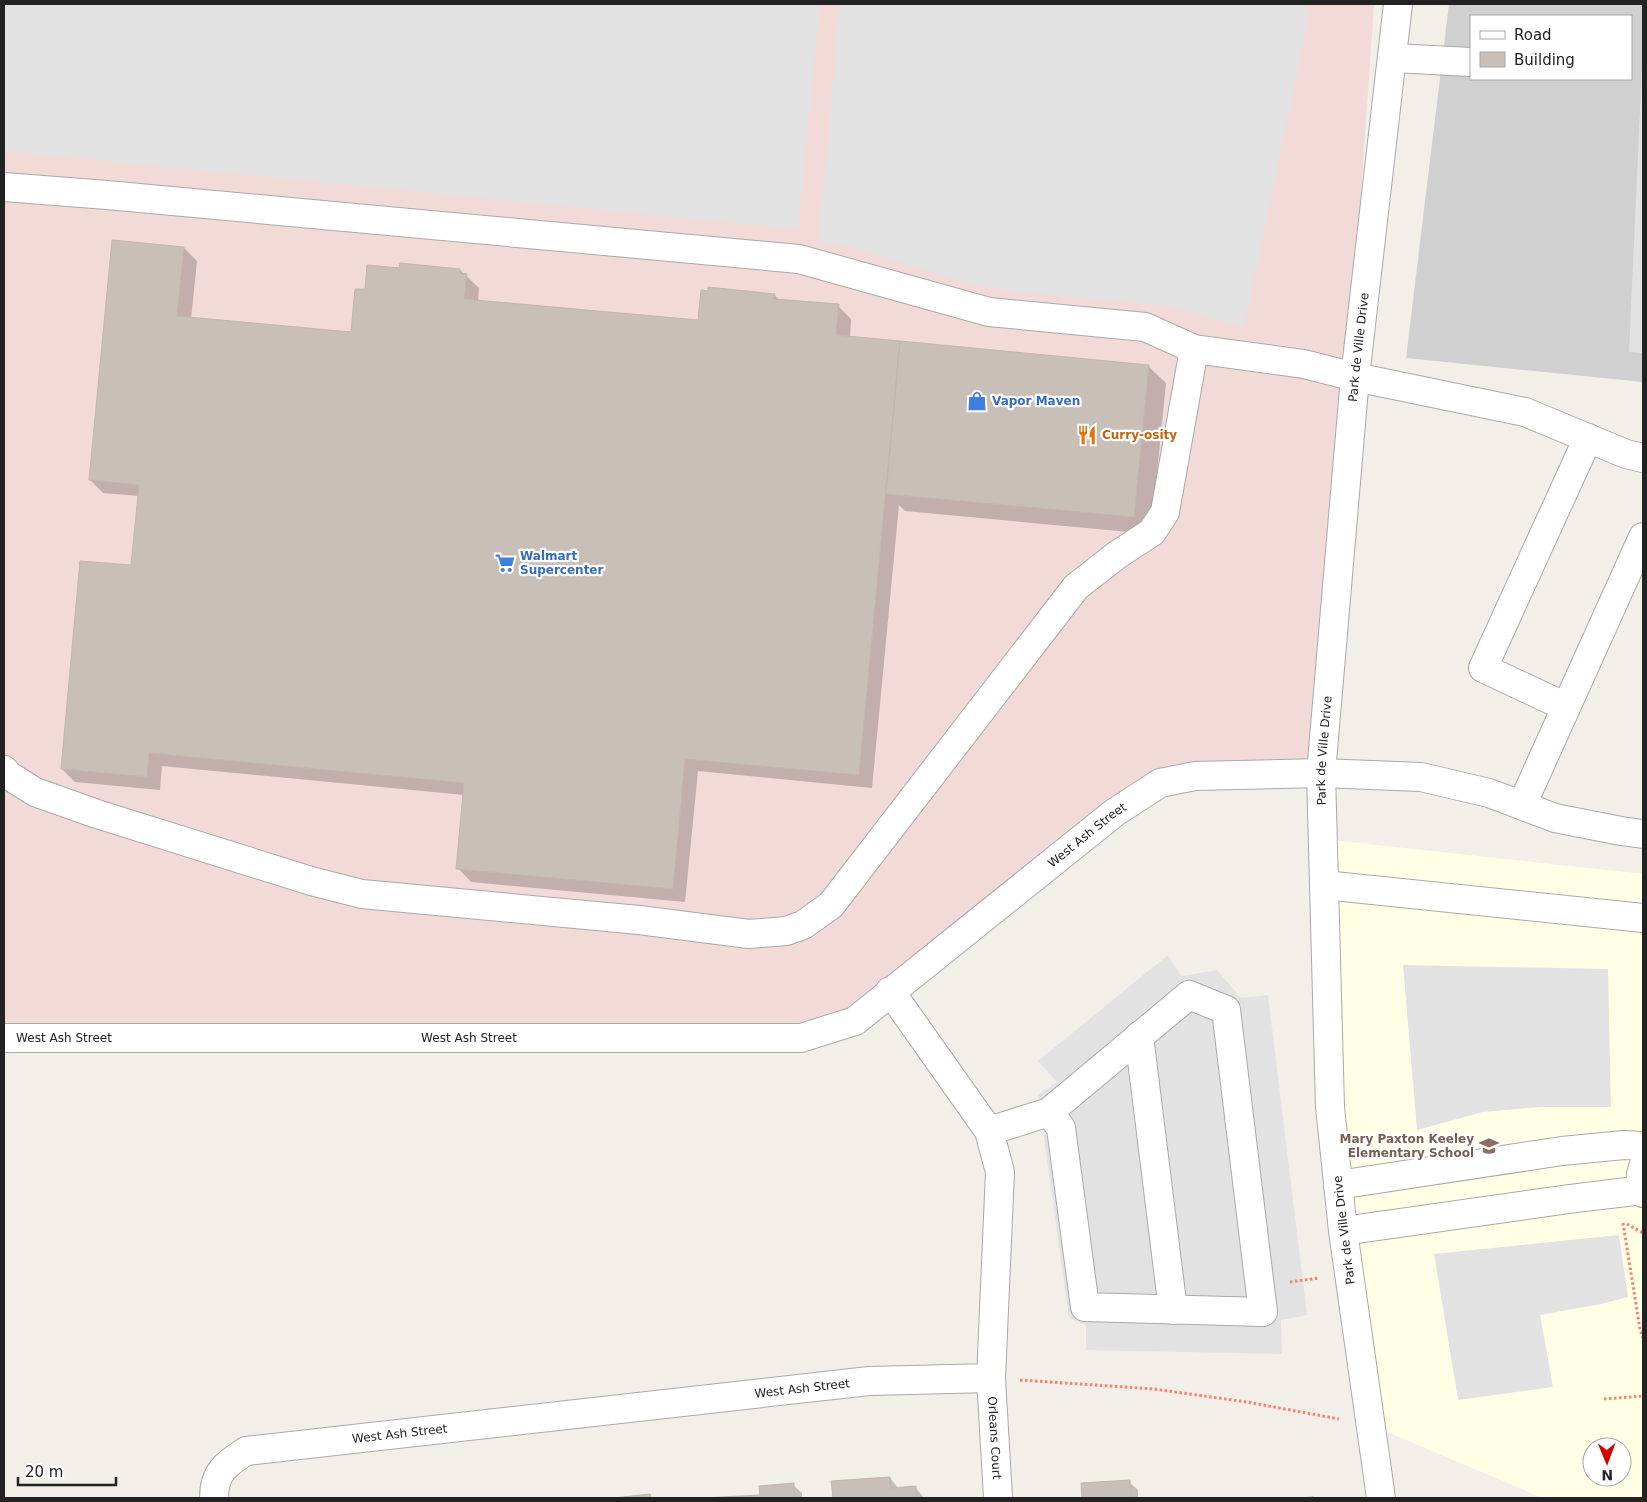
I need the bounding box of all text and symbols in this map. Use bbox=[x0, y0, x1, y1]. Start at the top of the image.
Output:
legend bbox=[1470, 15, 1632, 80]
text: Road bbox=[1514, 26, 1552, 44]
text: Building bbox=[1514, 51, 1575, 69]
street label: Park de Ville Drive bbox=[1346, 292, 1372, 402]
shop icon: Vapor Maven bbox=[966, 390, 988, 412]
place label: Vapor Maven bbox=[992, 394, 1080, 408]
restaurant icon: Curry-osity bbox=[1076, 424, 1098, 446]
place label: Curry-osity bbox=[1102, 428, 1177, 442]
place label: Walmart Supercenter bbox=[520, 549, 604, 577]
supermarket icon: Walmart Supercenter bbox=[494, 552, 516, 574]
street label: Park de Ville Drive bbox=[1314, 695, 1335, 806]
street label: West Ash Street bbox=[1045, 800, 1129, 870]
street label: West Ash Street bbox=[16, 1031, 112, 1045]
street label: West Ash Street bbox=[421, 1031, 517, 1045]
place label: Mary Paxton Keeley Elementary School bbox=[1340, 1132, 1474, 1160]
school or university icon: Mary Paxton Keeley Elementary School bbox=[1478, 1135, 1500, 1157]
street label: Park de Ville Drive bbox=[1330, 1175, 1358, 1285]
street label: West Ash Street bbox=[754, 1376, 851, 1401]
street label: Orleans Court bbox=[985, 1396, 1004, 1480]
street label: West Ash Street bbox=[351, 1421, 448, 1446]
north arrow bbox=[1582, 1437, 1632, 1487]
scale bar bbox=[18, 1454, 115, 1486]
text: 20 m bbox=[25, 1463, 63, 1481]
text: N bbox=[1601, 1467, 1613, 1483]

